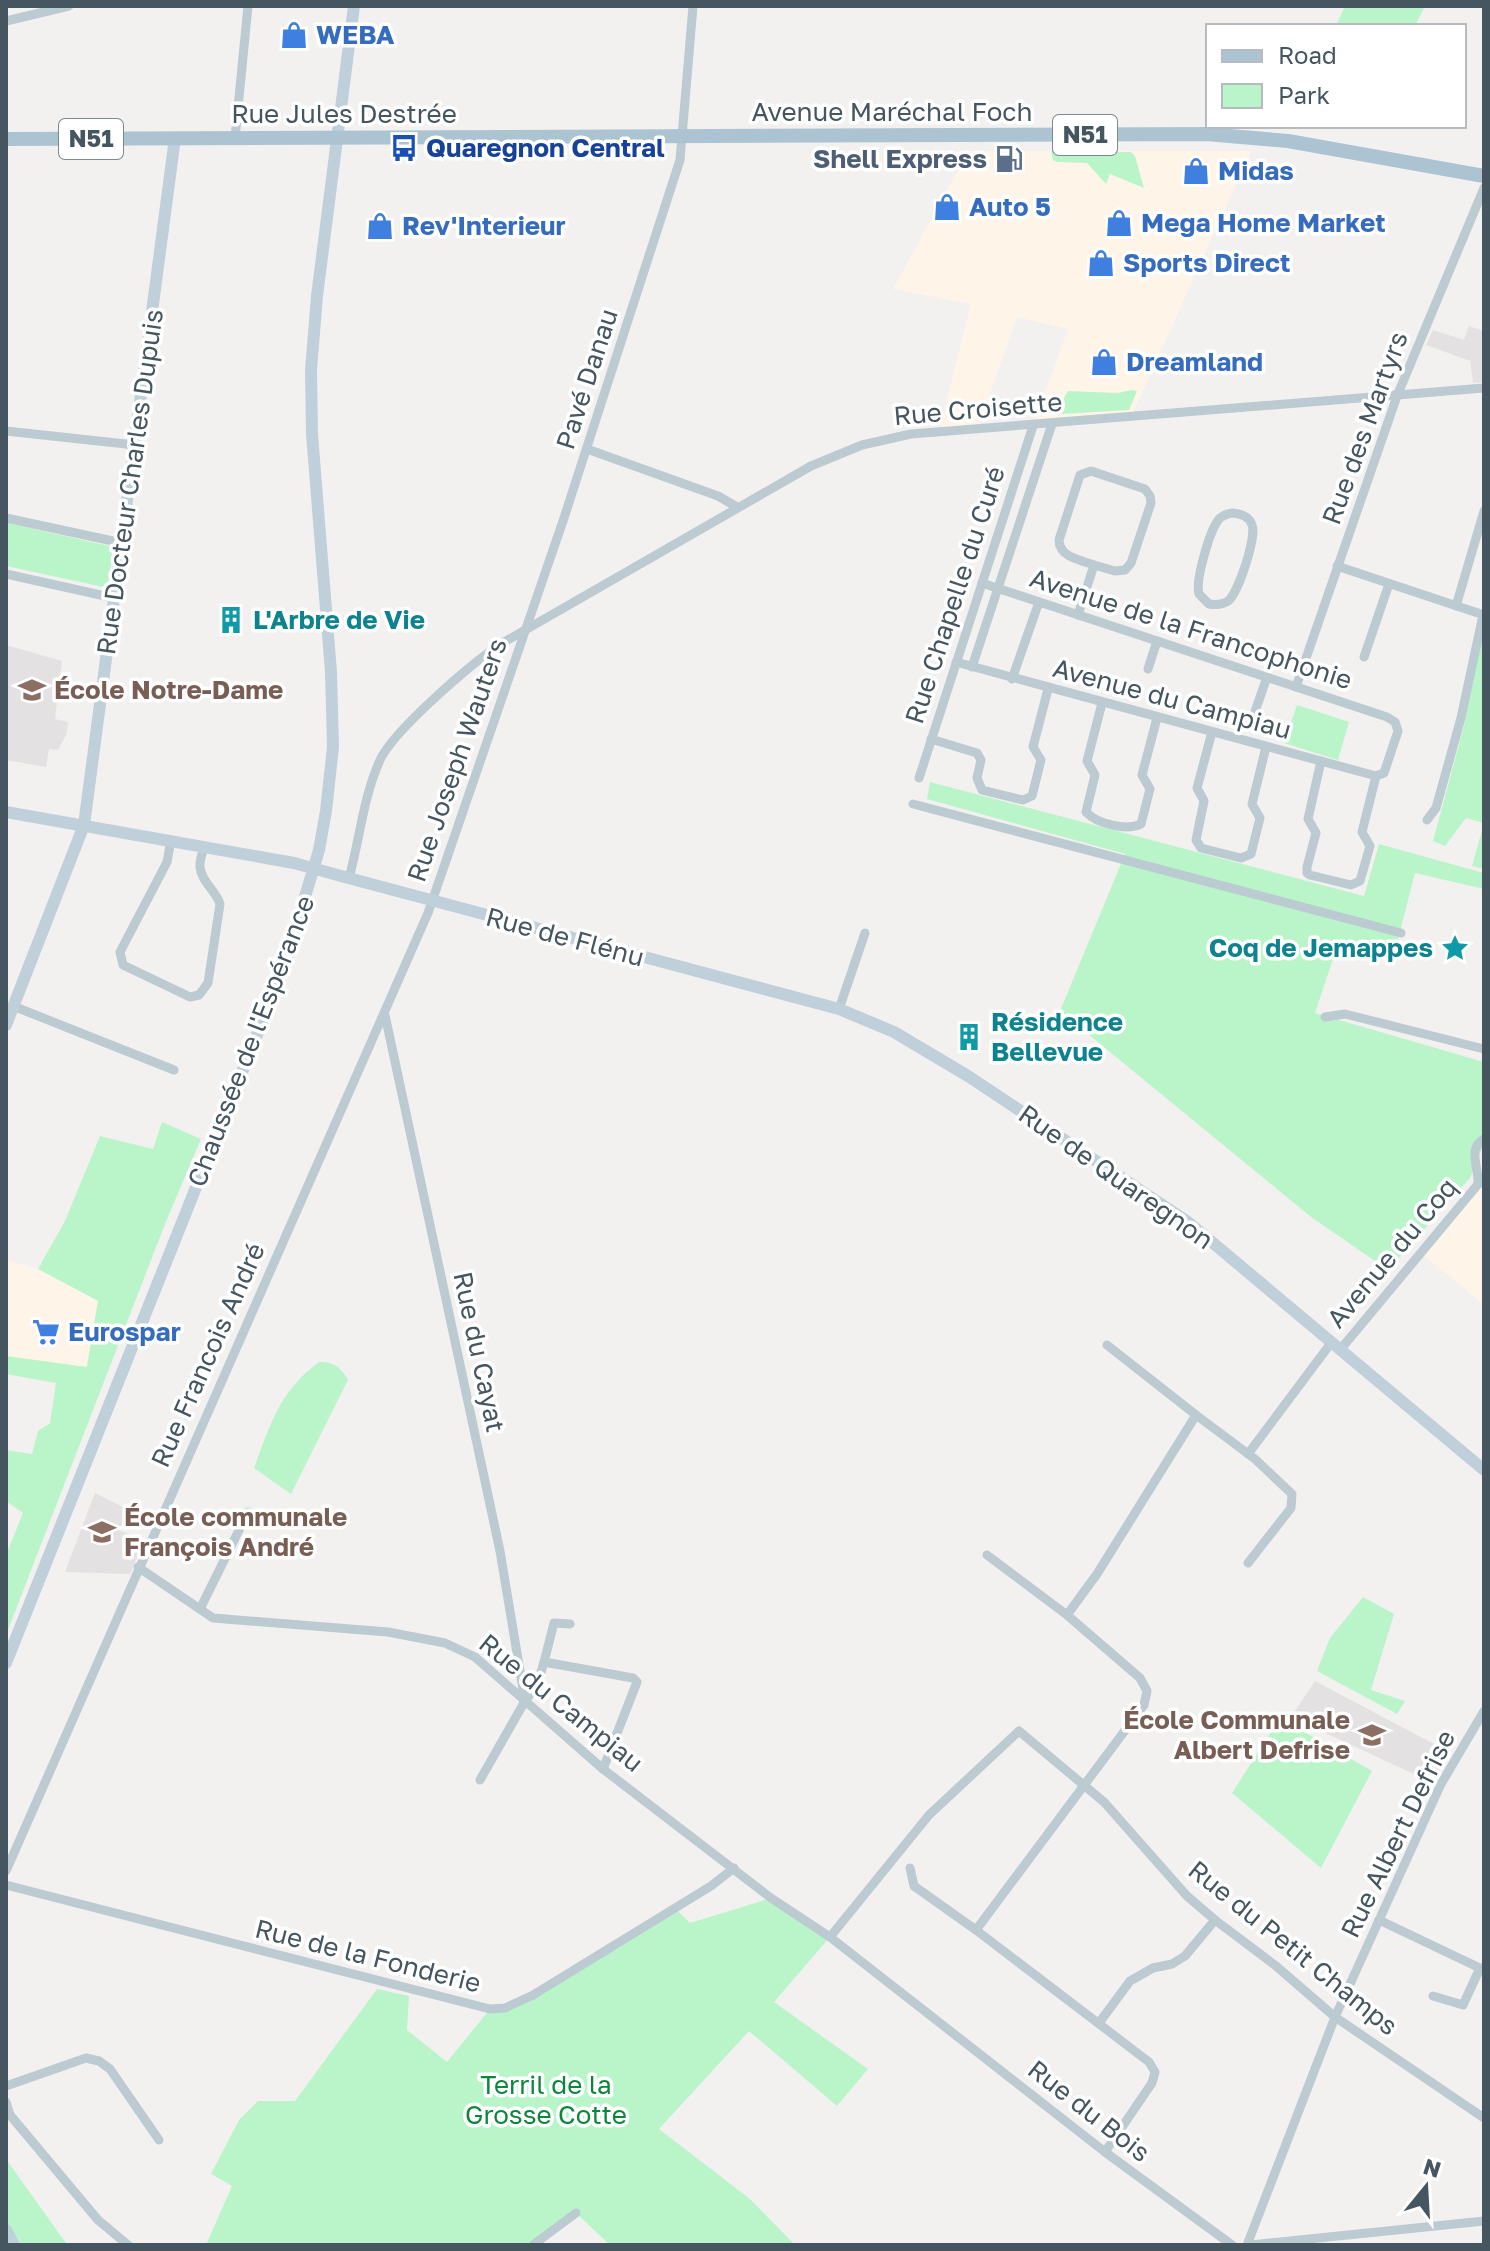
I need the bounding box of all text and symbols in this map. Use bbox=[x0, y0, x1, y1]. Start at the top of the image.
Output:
place label: WEBA bbox=[316, 19, 395, 50]
shop icon: WEBA bbox=[279, 20, 309, 50]
legend bbox=[1206, 24, 1466, 128]
text: Road bbox=[1278, 40, 1337, 69]
text: Park bbox=[1278, 80, 1330, 109]
street label: Avenue Maréchal Foch bbox=[752, 96, 1032, 127]
street label: Rue Jules Destrée bbox=[231, 98, 457, 129]
road number: N51 bbox=[1053, 115, 1117, 155]
road number: N51 bbox=[59, 119, 123, 159]
place label: Quaregnon Central bbox=[426, 132, 665, 163]
bus stop icon: Quaregnon Central bbox=[389, 133, 419, 163]
place label: Shell Express bbox=[813, 143, 987, 174]
fuel station icon: Shell Express bbox=[994, 144, 1024, 174]
place label: Midas bbox=[1218, 155, 1294, 186]
shop icon: Midas bbox=[1181, 156, 1211, 186]
place label: Auto 5 bbox=[969, 191, 1051, 222]
shop icon: Auto 5 bbox=[932, 192, 962, 222]
place label: Mega Home Market bbox=[1141, 207, 1386, 238]
shop icon: Mega Home Market bbox=[1104, 208, 1134, 238]
place label: Rev'Interieur bbox=[402, 210, 566, 241]
shop icon: Rev'Interieur bbox=[365, 211, 395, 241]
place label: Sports Direct bbox=[1123, 247, 1290, 278]
shop icon: Sports Direct bbox=[1086, 248, 1116, 278]
street label: Pavé Danau bbox=[549, 305, 624, 453]
street label: Rue Docteur Charles Dupuis bbox=[90, 307, 169, 657]
street label: Rue des Martyrs bbox=[1315, 327, 1414, 528]
place label: Dreamland bbox=[1126, 346, 1263, 377]
shop icon: Dreamland bbox=[1089, 347, 1119, 377]
street label: Rue Croisette bbox=[892, 386, 1064, 431]
street label: Rue Chapelle du Curé bbox=[898, 462, 1011, 727]
street label: Avenue de la Francophonie bbox=[1026, 562, 1356, 695]
place label: L'Arbre de Vie bbox=[253, 604, 425, 635]
building icon: L'Arbre de Vie bbox=[216, 605, 246, 635]
street label: Rue Joseph Wauters bbox=[400, 634, 513, 886]
street label: Avenue du Campiau bbox=[1050, 652, 1295, 745]
place label: École Notre-Dame bbox=[54, 674, 283, 705]
school or university icon: École Notre-Dame bbox=[17, 675, 47, 705]
street label: Chaussée de l'Espérance bbox=[181, 891, 320, 1191]
street label: Rue de Flénu bbox=[483, 901, 648, 973]
place label: Coq de Jemappes bbox=[1209, 932, 1433, 963]
place icon: Coq de Jemappes bbox=[1440, 933, 1470, 963]
place label: Résidence Bellevue bbox=[991, 1006, 1123, 1067]
building icon: Résidence Bellevue bbox=[954, 1022, 984, 1052]
street label: Rue de Quaregnon bbox=[1013, 1098, 1219, 1255]
street label: Avenue du Coq bbox=[1320, 1172, 1463, 1334]
street label: Rue Francois André bbox=[144, 1238, 271, 1472]
street label: Rue du Cayat bbox=[447, 1269, 512, 1435]
place label: Eurospar bbox=[68, 1316, 181, 1347]
supermarket icon: Eurospar bbox=[31, 1317, 61, 1347]
place label: École communale François André bbox=[124, 1501, 347, 1562]
school or university icon: École communale François André bbox=[87, 1517, 117, 1547]
street label: Rue du Campiau bbox=[473, 1627, 649, 1778]
place label: École Communale Albert Defrise bbox=[1123, 1704, 1350, 1765]
school or university icon: École Communale Albert Defrise bbox=[1357, 1720, 1387, 1750]
street label: Rue Albert Defrise bbox=[1334, 1725, 1461, 1943]
street label: Rue du Petit Champs bbox=[1183, 1854, 1404, 2041]
street label: Rue de la Fonderie bbox=[252, 1912, 484, 1999]
street label: Rue du Bois bbox=[1022, 2053, 1157, 2168]
park label: Terril de la Grosse Cotte bbox=[465, 2069, 627, 2130]
north arrow bbox=[1386, 2147, 1466, 2227]
text: N bbox=[1420, 2152, 1444, 2183]

